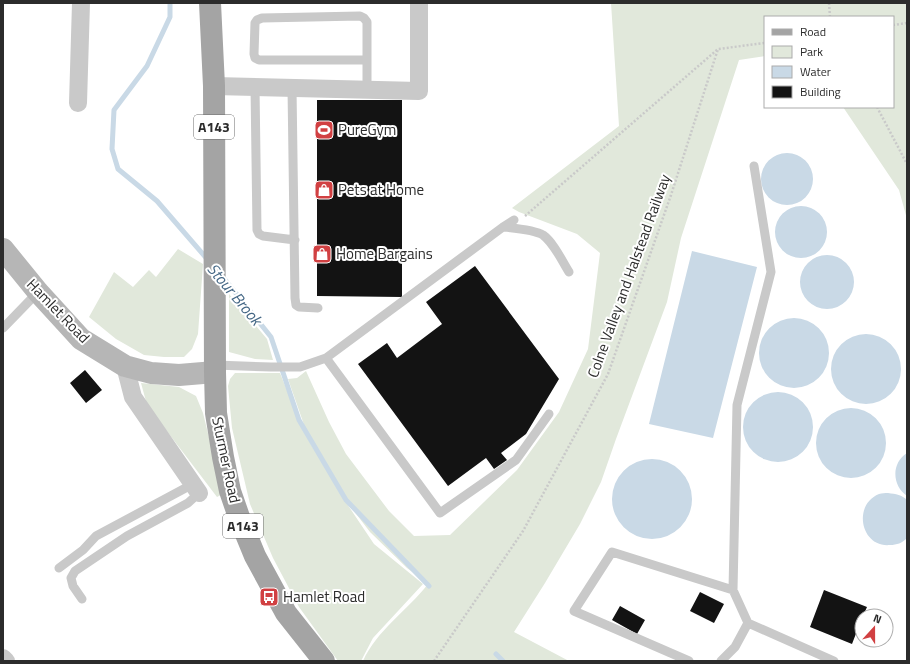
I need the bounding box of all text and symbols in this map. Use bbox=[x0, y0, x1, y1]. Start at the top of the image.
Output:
legend bbox=[764, 16, 894, 108]
text: Road bbox=[800, 22, 826, 41]
text: Park bbox=[800, 42, 823, 61]
text: Water bbox=[800, 62, 831, 81]
text: Building bbox=[800, 82, 841, 101]
road number: A143 bbox=[194, 115, 234, 139]
place label: PureGym bbox=[338, 118, 396, 141]
sports icon: PureGym bbox=[313, 119, 335, 141]
street label: Colne Valley and Halstead Railway bbox=[581, 171, 676, 381]
place label: Pets at Home bbox=[338, 178, 424, 201]
shop icon: Pets at Home bbox=[313, 179, 335, 201]
place label: Home Bargains bbox=[336, 242, 433, 265]
shop icon: Home Bargains bbox=[311, 243, 333, 265]
water label: Stour Brook bbox=[202, 258, 269, 332]
street label: Hamlet Road bbox=[22, 273, 95, 348]
street label: Sturmer Road bbox=[206, 415, 247, 505]
road number: A143 bbox=[223, 514, 263, 538]
place label: Hamlet Road bbox=[283, 585, 365, 608]
bus stop icon: Hamlet Road bbox=[258, 586, 280, 608]
north arrow bbox=[854, 608, 894, 648]
text: N bbox=[871, 610, 884, 627]

